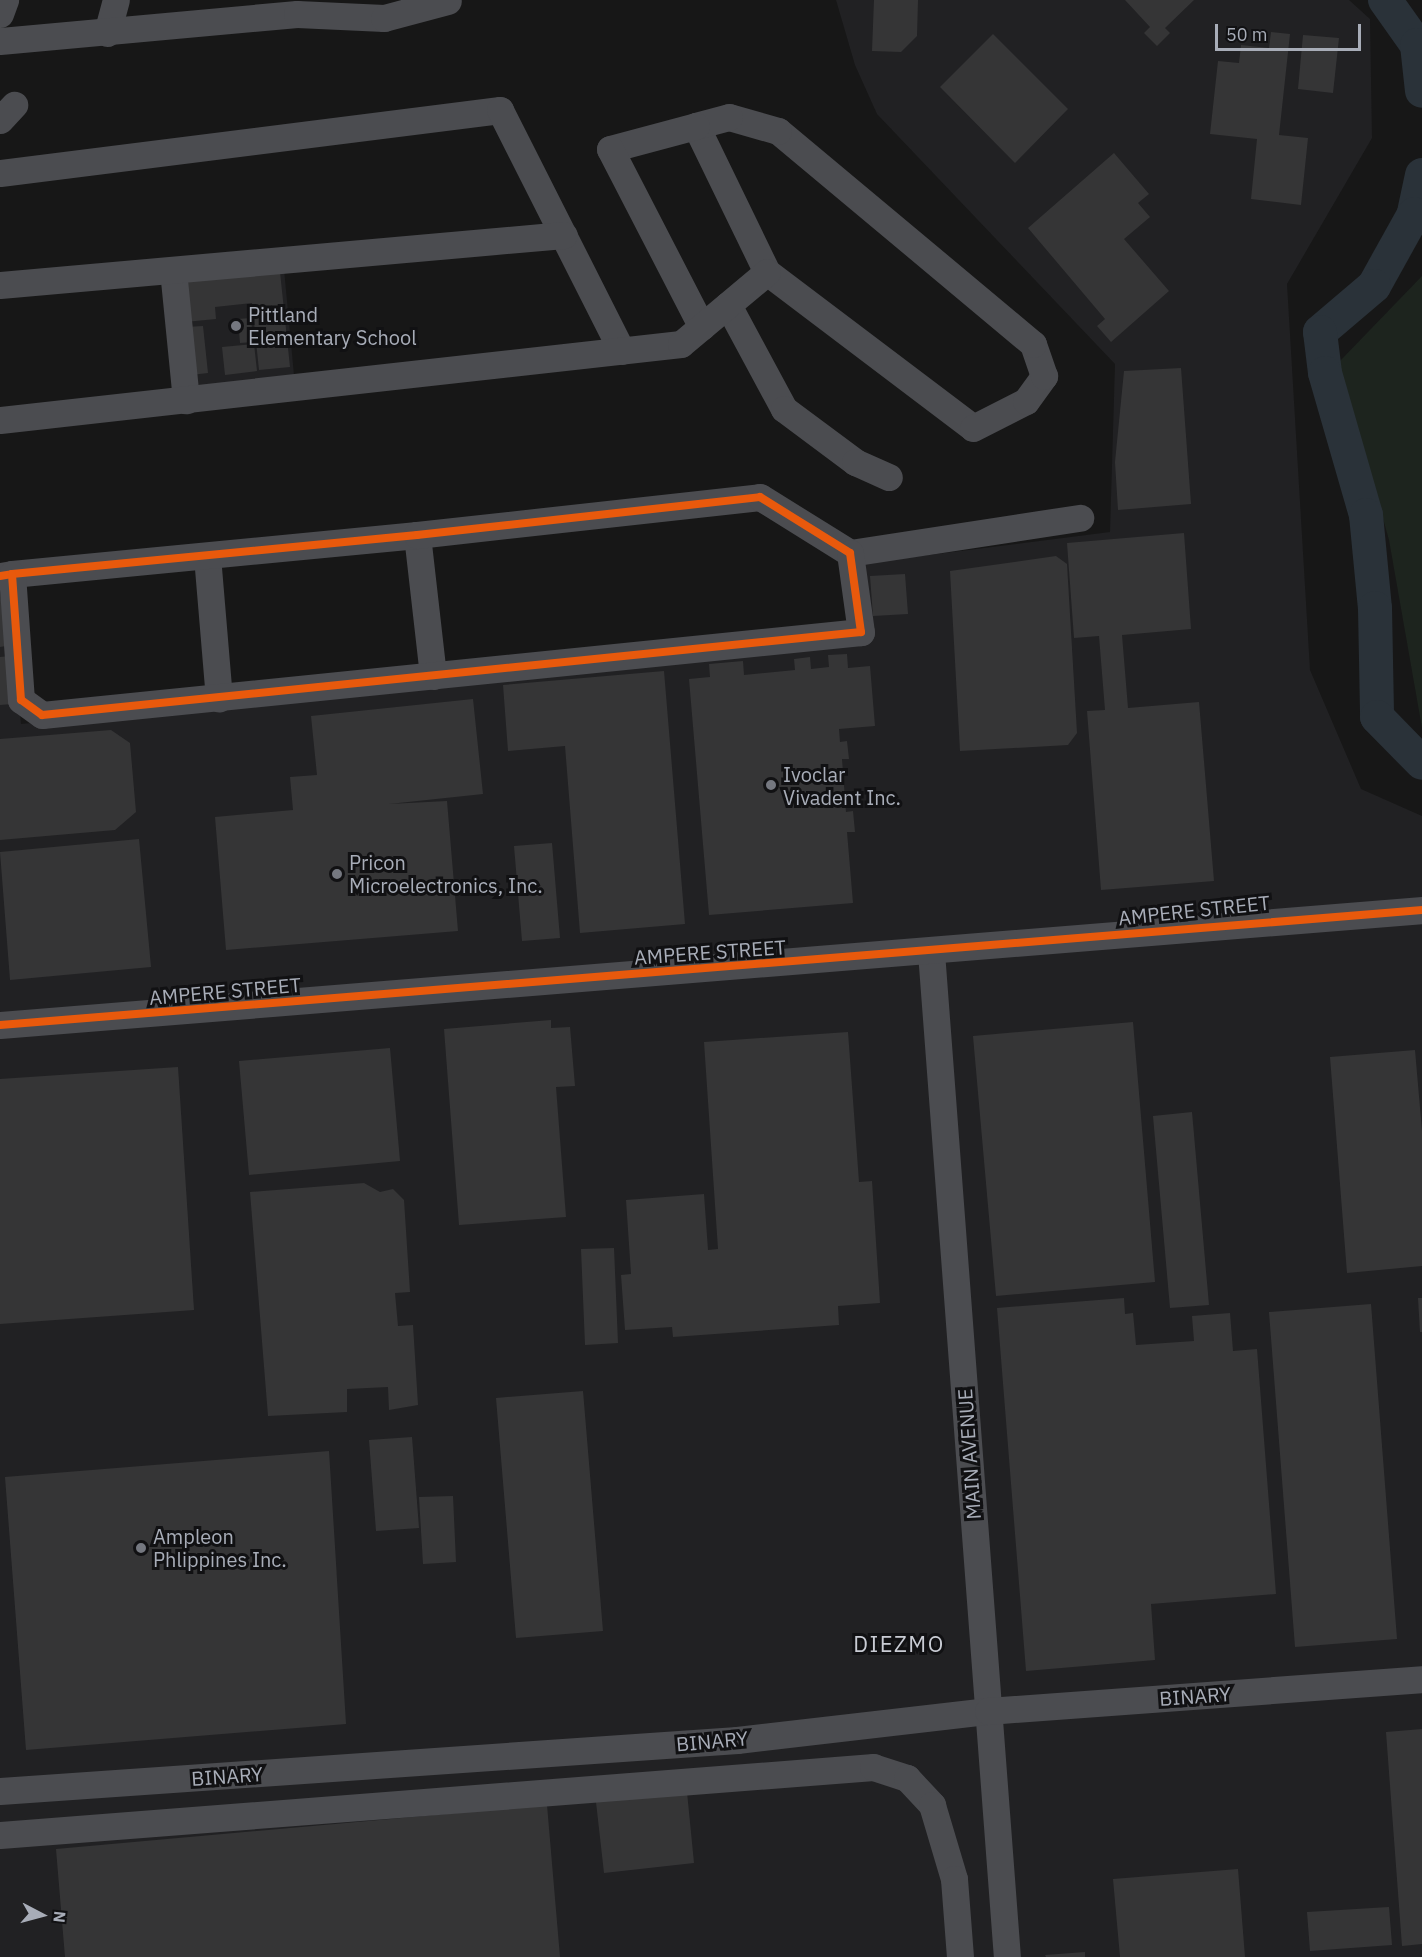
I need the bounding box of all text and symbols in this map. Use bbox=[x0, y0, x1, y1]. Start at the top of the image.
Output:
scale bar bbox=[1218, 12, 1364, 50]
text: 50 m bbox=[1226, 23, 1268, 46]
place label: Pittland Elementary School bbox=[248, 302, 417, 349]
marker: Pittland Elementary School bbox=[229, 319, 243, 333]
place label: Ivoclar Vivadent Inc. bbox=[783, 762, 901, 809]
marker: Ivoclar Vivadent Inc. bbox=[764, 778, 778, 792]
place label: Pricon Microelectronics, Inc. bbox=[349, 850, 543, 897]
marker: Pricon Microelectronics, Inc. bbox=[330, 867, 344, 881]
street label: AMPERE STREET bbox=[1117, 890, 1271, 930]
street label: AMPERE STREET bbox=[633, 935, 787, 969]
street label: AMPERE STREET bbox=[148, 972, 302, 1010]
street label: MAIN AVENUE bbox=[952, 1388, 986, 1520]
place label: Ampleon Phlippines Inc. bbox=[153, 1524, 287, 1571]
marker: Ampleon Phlippines Inc. bbox=[134, 1541, 148, 1555]
district label: DIEZMO bbox=[853, 1631, 945, 1657]
street label: BINARY bbox=[1158, 1682, 1232, 1710]
street label: BINARY bbox=[675, 1726, 749, 1756]
street label: BINARY bbox=[190, 1762, 264, 1790]
north arrow bbox=[12, 1885, 72, 1945]
text: N bbox=[49, 1910, 70, 1924]

